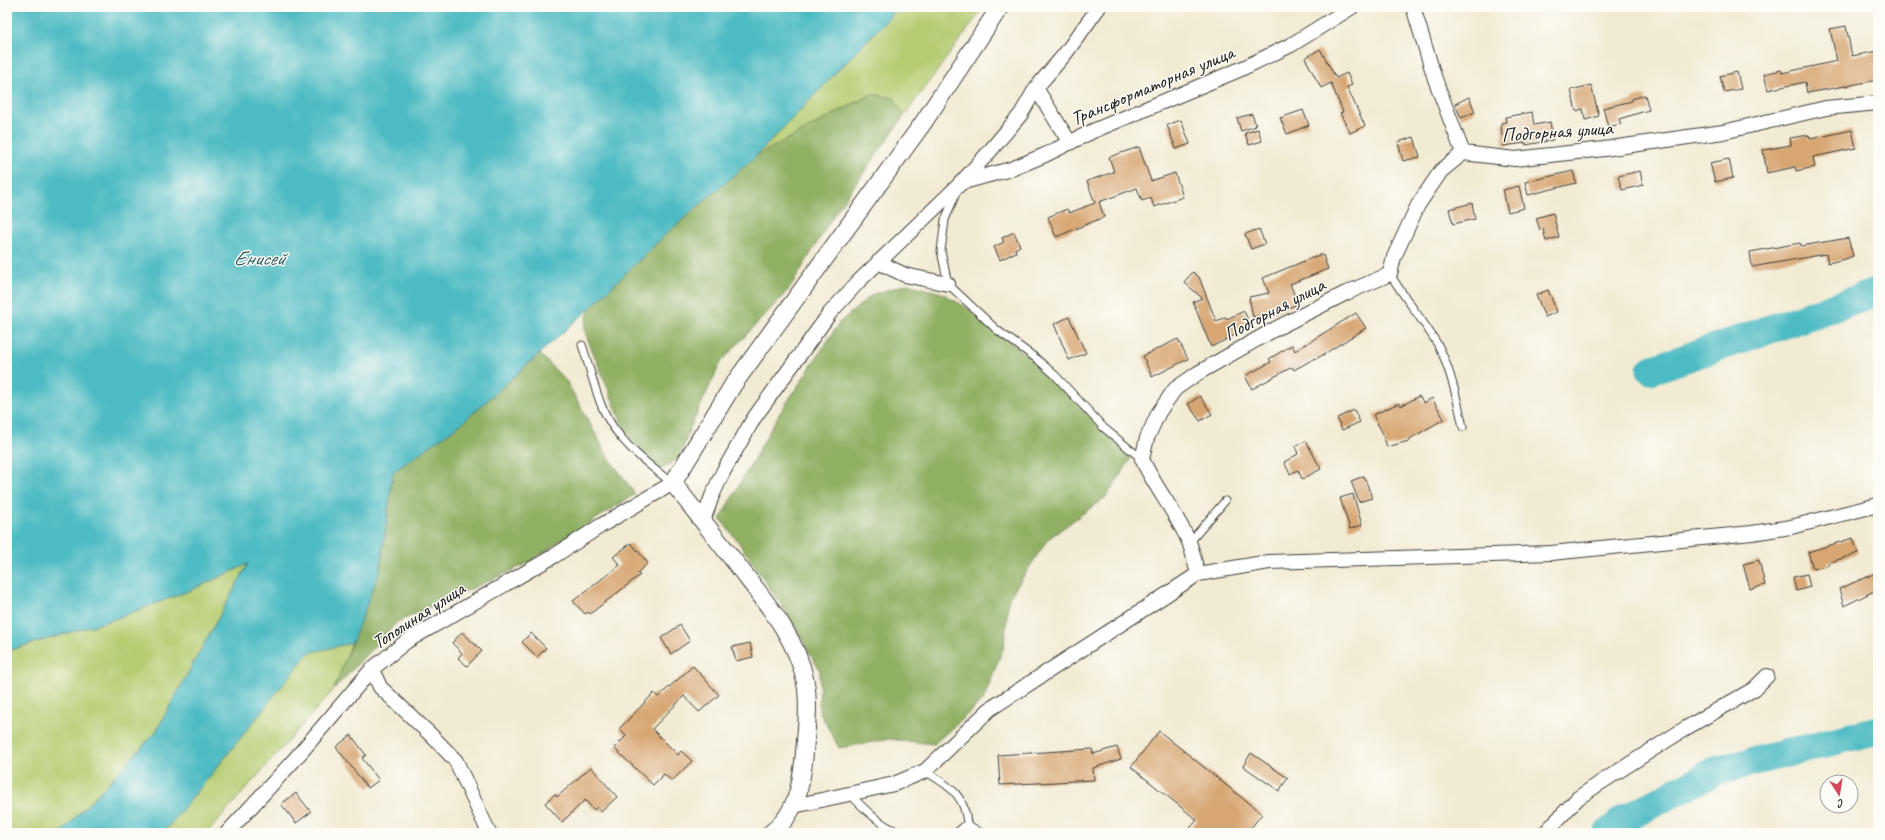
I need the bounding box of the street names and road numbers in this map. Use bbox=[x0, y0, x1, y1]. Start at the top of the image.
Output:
street label: Трансформаторная улица bbox=[1067, 39, 1239, 131]
street label: Подгорная улица bbox=[1501, 115, 1615, 148]
street label: Подгорная улица bbox=[1219, 272, 1330, 347]
street label: Тополиная улица bbox=[367, 575, 471, 655]

